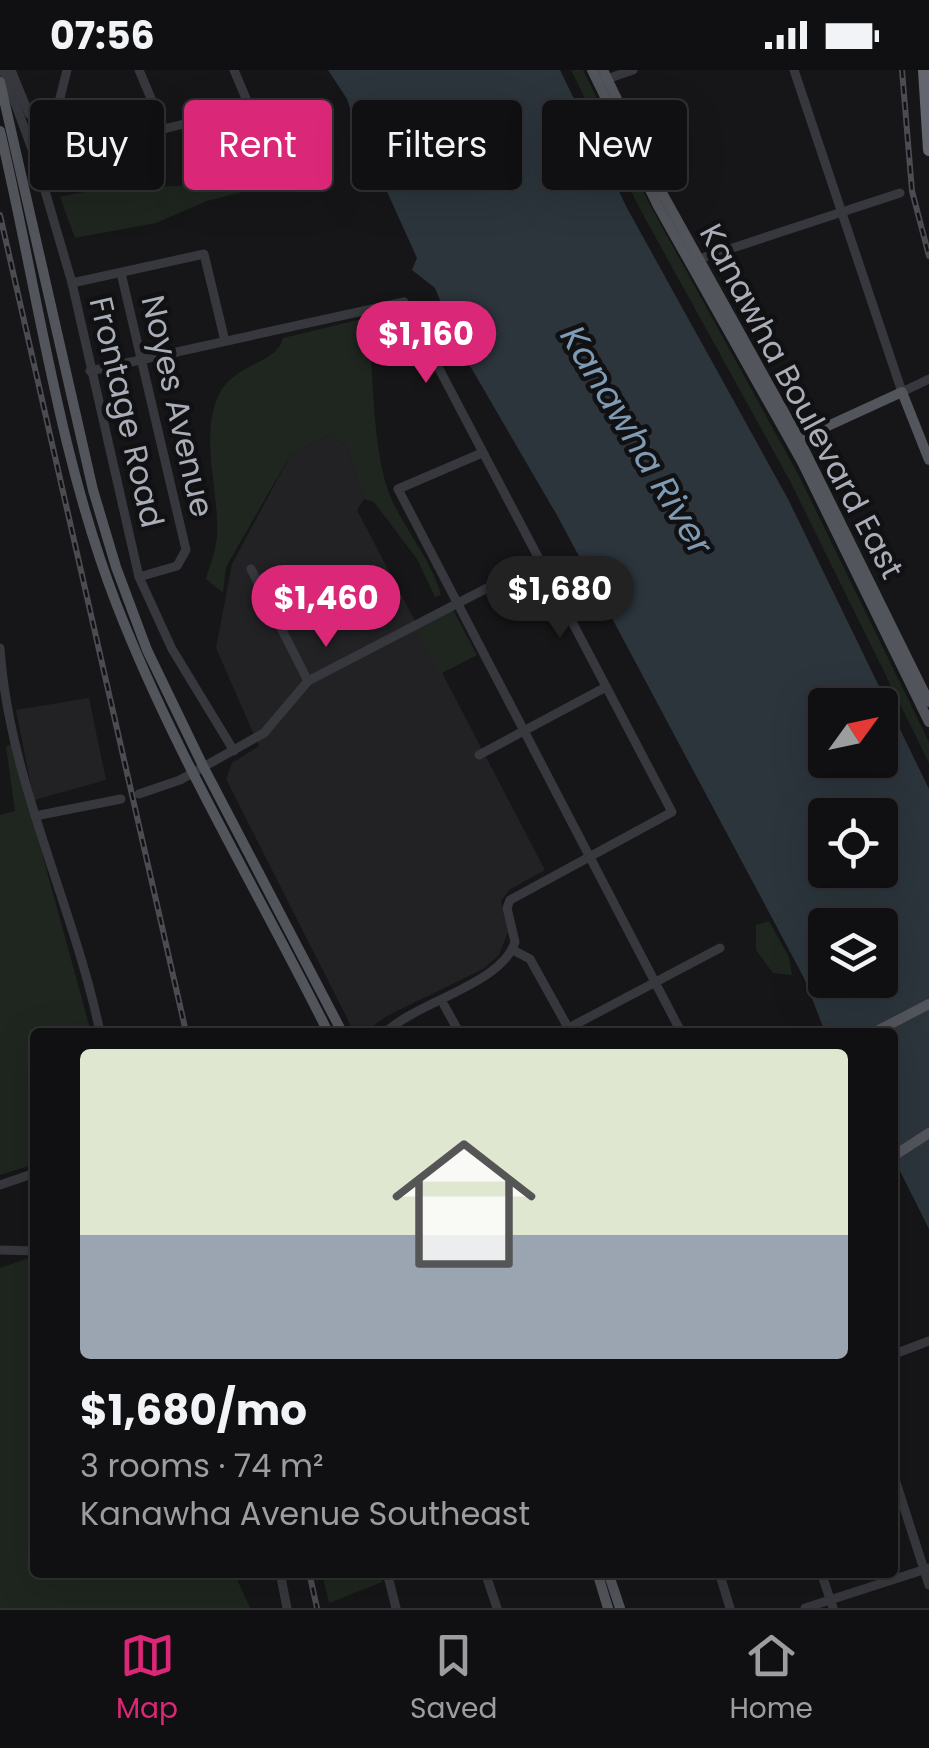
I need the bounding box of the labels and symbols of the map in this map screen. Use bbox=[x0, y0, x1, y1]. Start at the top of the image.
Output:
street label: Kanawha Boulevard East bbox=[689, 216, 915, 586]
street label: Noyes Avenue bbox=[131, 291, 225, 521]
street label: Frontage Road bbox=[79, 292, 175, 532]
pin: $1,160 bbox=[345, 301, 507, 386]
water label: Kanawha River bbox=[549, 316, 725, 565]
pin: $1,680 bbox=[479, 556, 641, 641]
pin: $1,460 bbox=[245, 565, 407, 650]
north arrow bbox=[808, 688, 898, 778]

